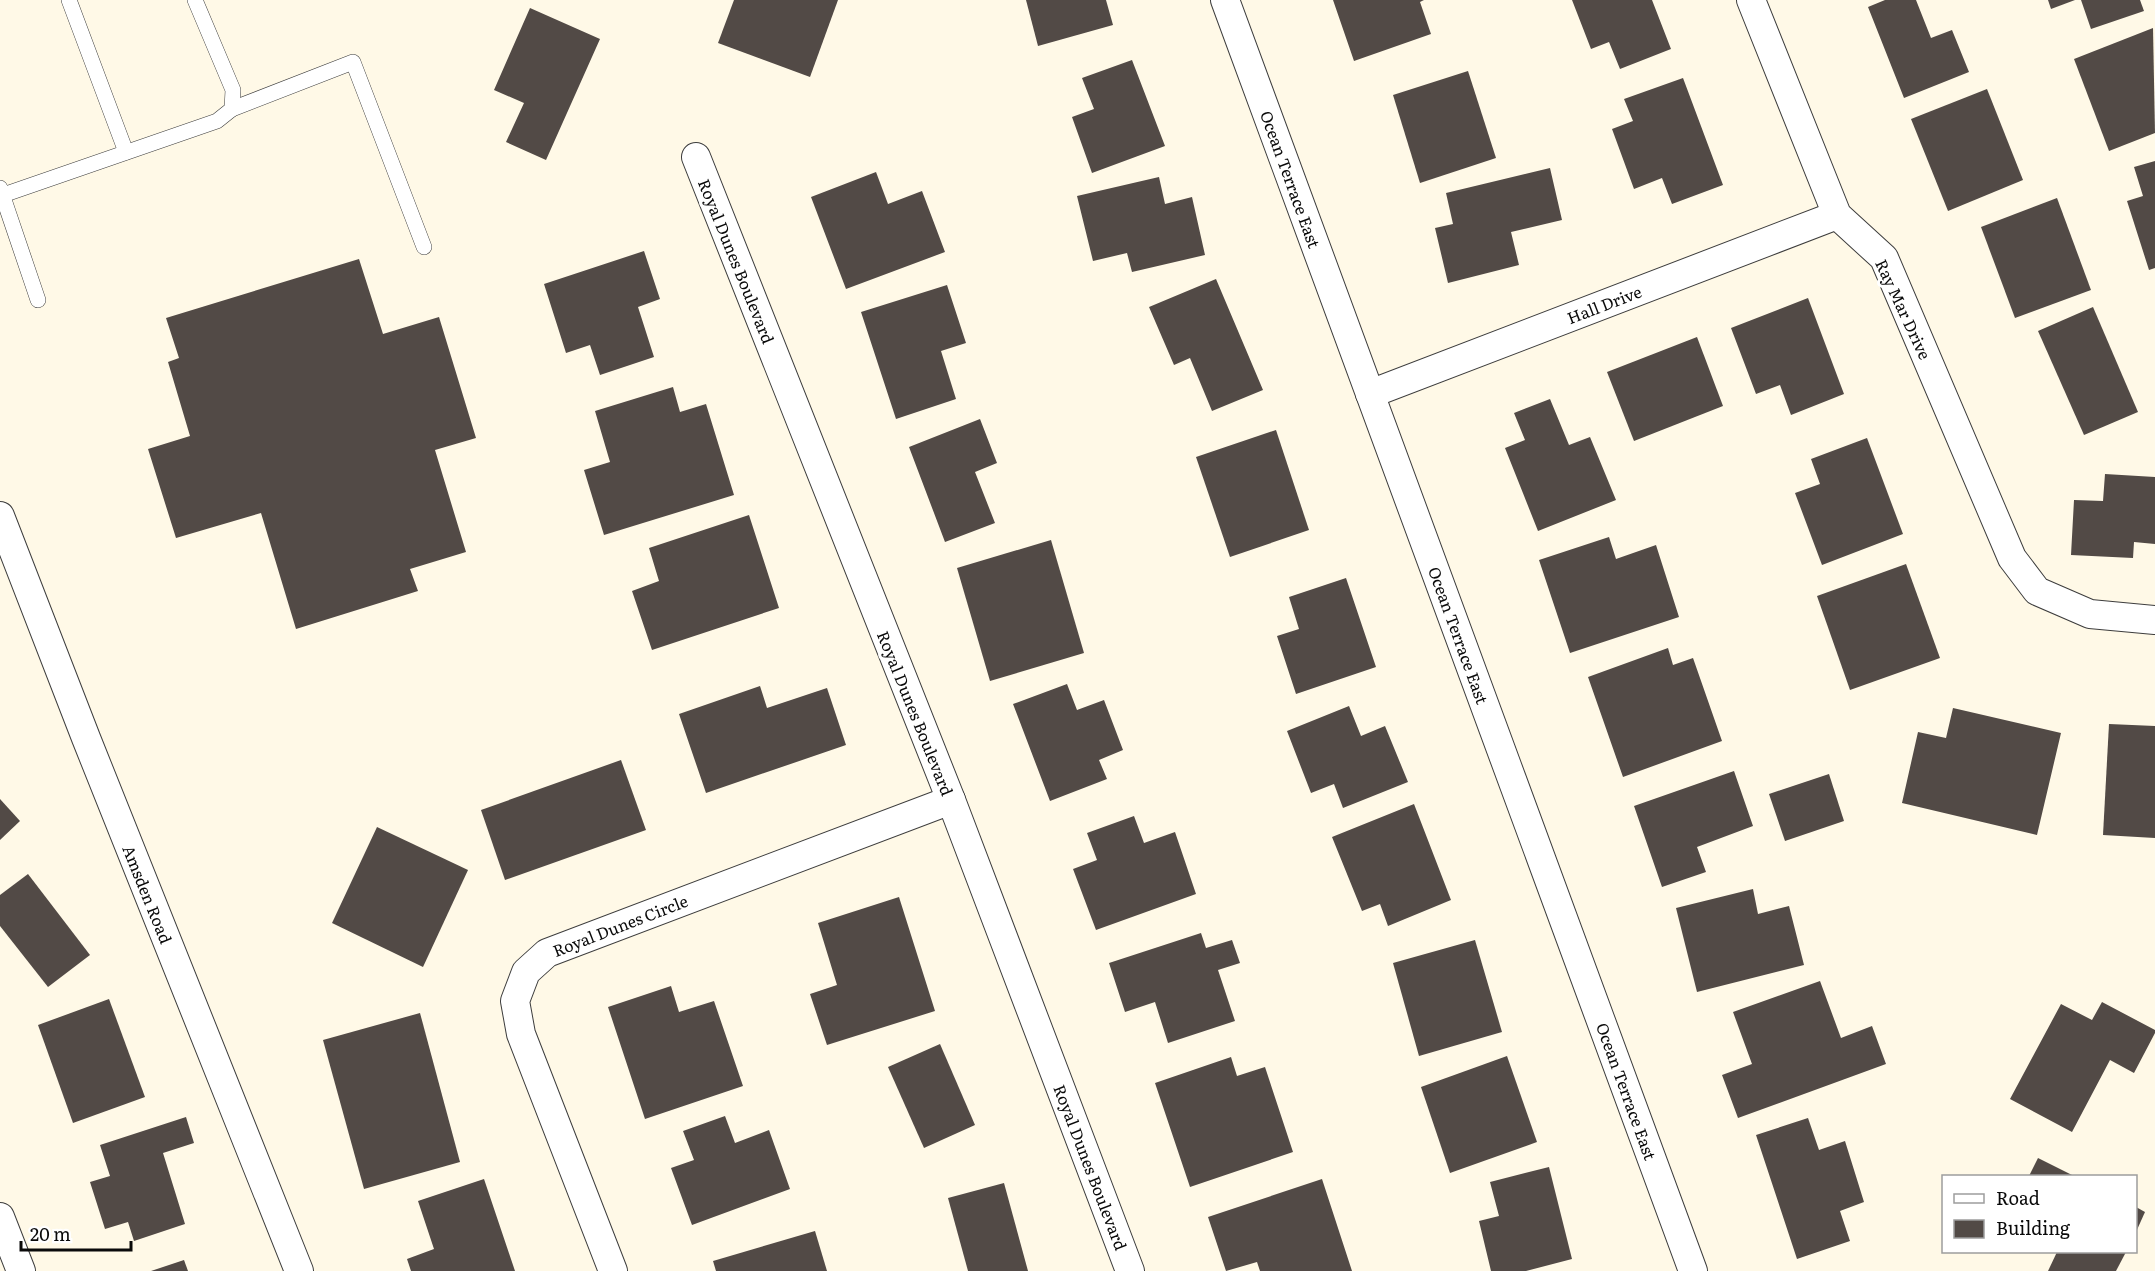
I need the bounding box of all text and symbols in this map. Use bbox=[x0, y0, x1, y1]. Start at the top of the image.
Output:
street label: Ocean Terrace East bbox=[1255, 107, 1327, 252]
street label: Royal Dunes Boulevard bbox=[693, 175, 781, 347]
street label: Ray Mar Drive bbox=[1870, 255, 1938, 363]
street label: Hall Drive bbox=[1563, 279, 1645, 329]
street label: Ocean Terrace East bbox=[1423, 563, 1495, 708]
street label: Royal Dunes Boulevard bbox=[872, 627, 960, 799]
street label: Amsden Road bbox=[117, 841, 179, 947]
street label: Royal Dunes Circle bbox=[549, 888, 691, 962]
street label: Ocean Terrace East bbox=[1591, 1019, 1663, 1164]
street label: Royal Dunes Boulevard bbox=[1048, 1081, 1134, 1254]
legend bbox=[1942, 1175, 2137, 1253]
text: Road bbox=[1996, 1184, 2040, 1211]
scale bar bbox=[21, 1214, 130, 1252]
text: Building bbox=[1996, 1214, 2071, 1241]
text: 20 m bbox=[30, 1220, 71, 1247]

